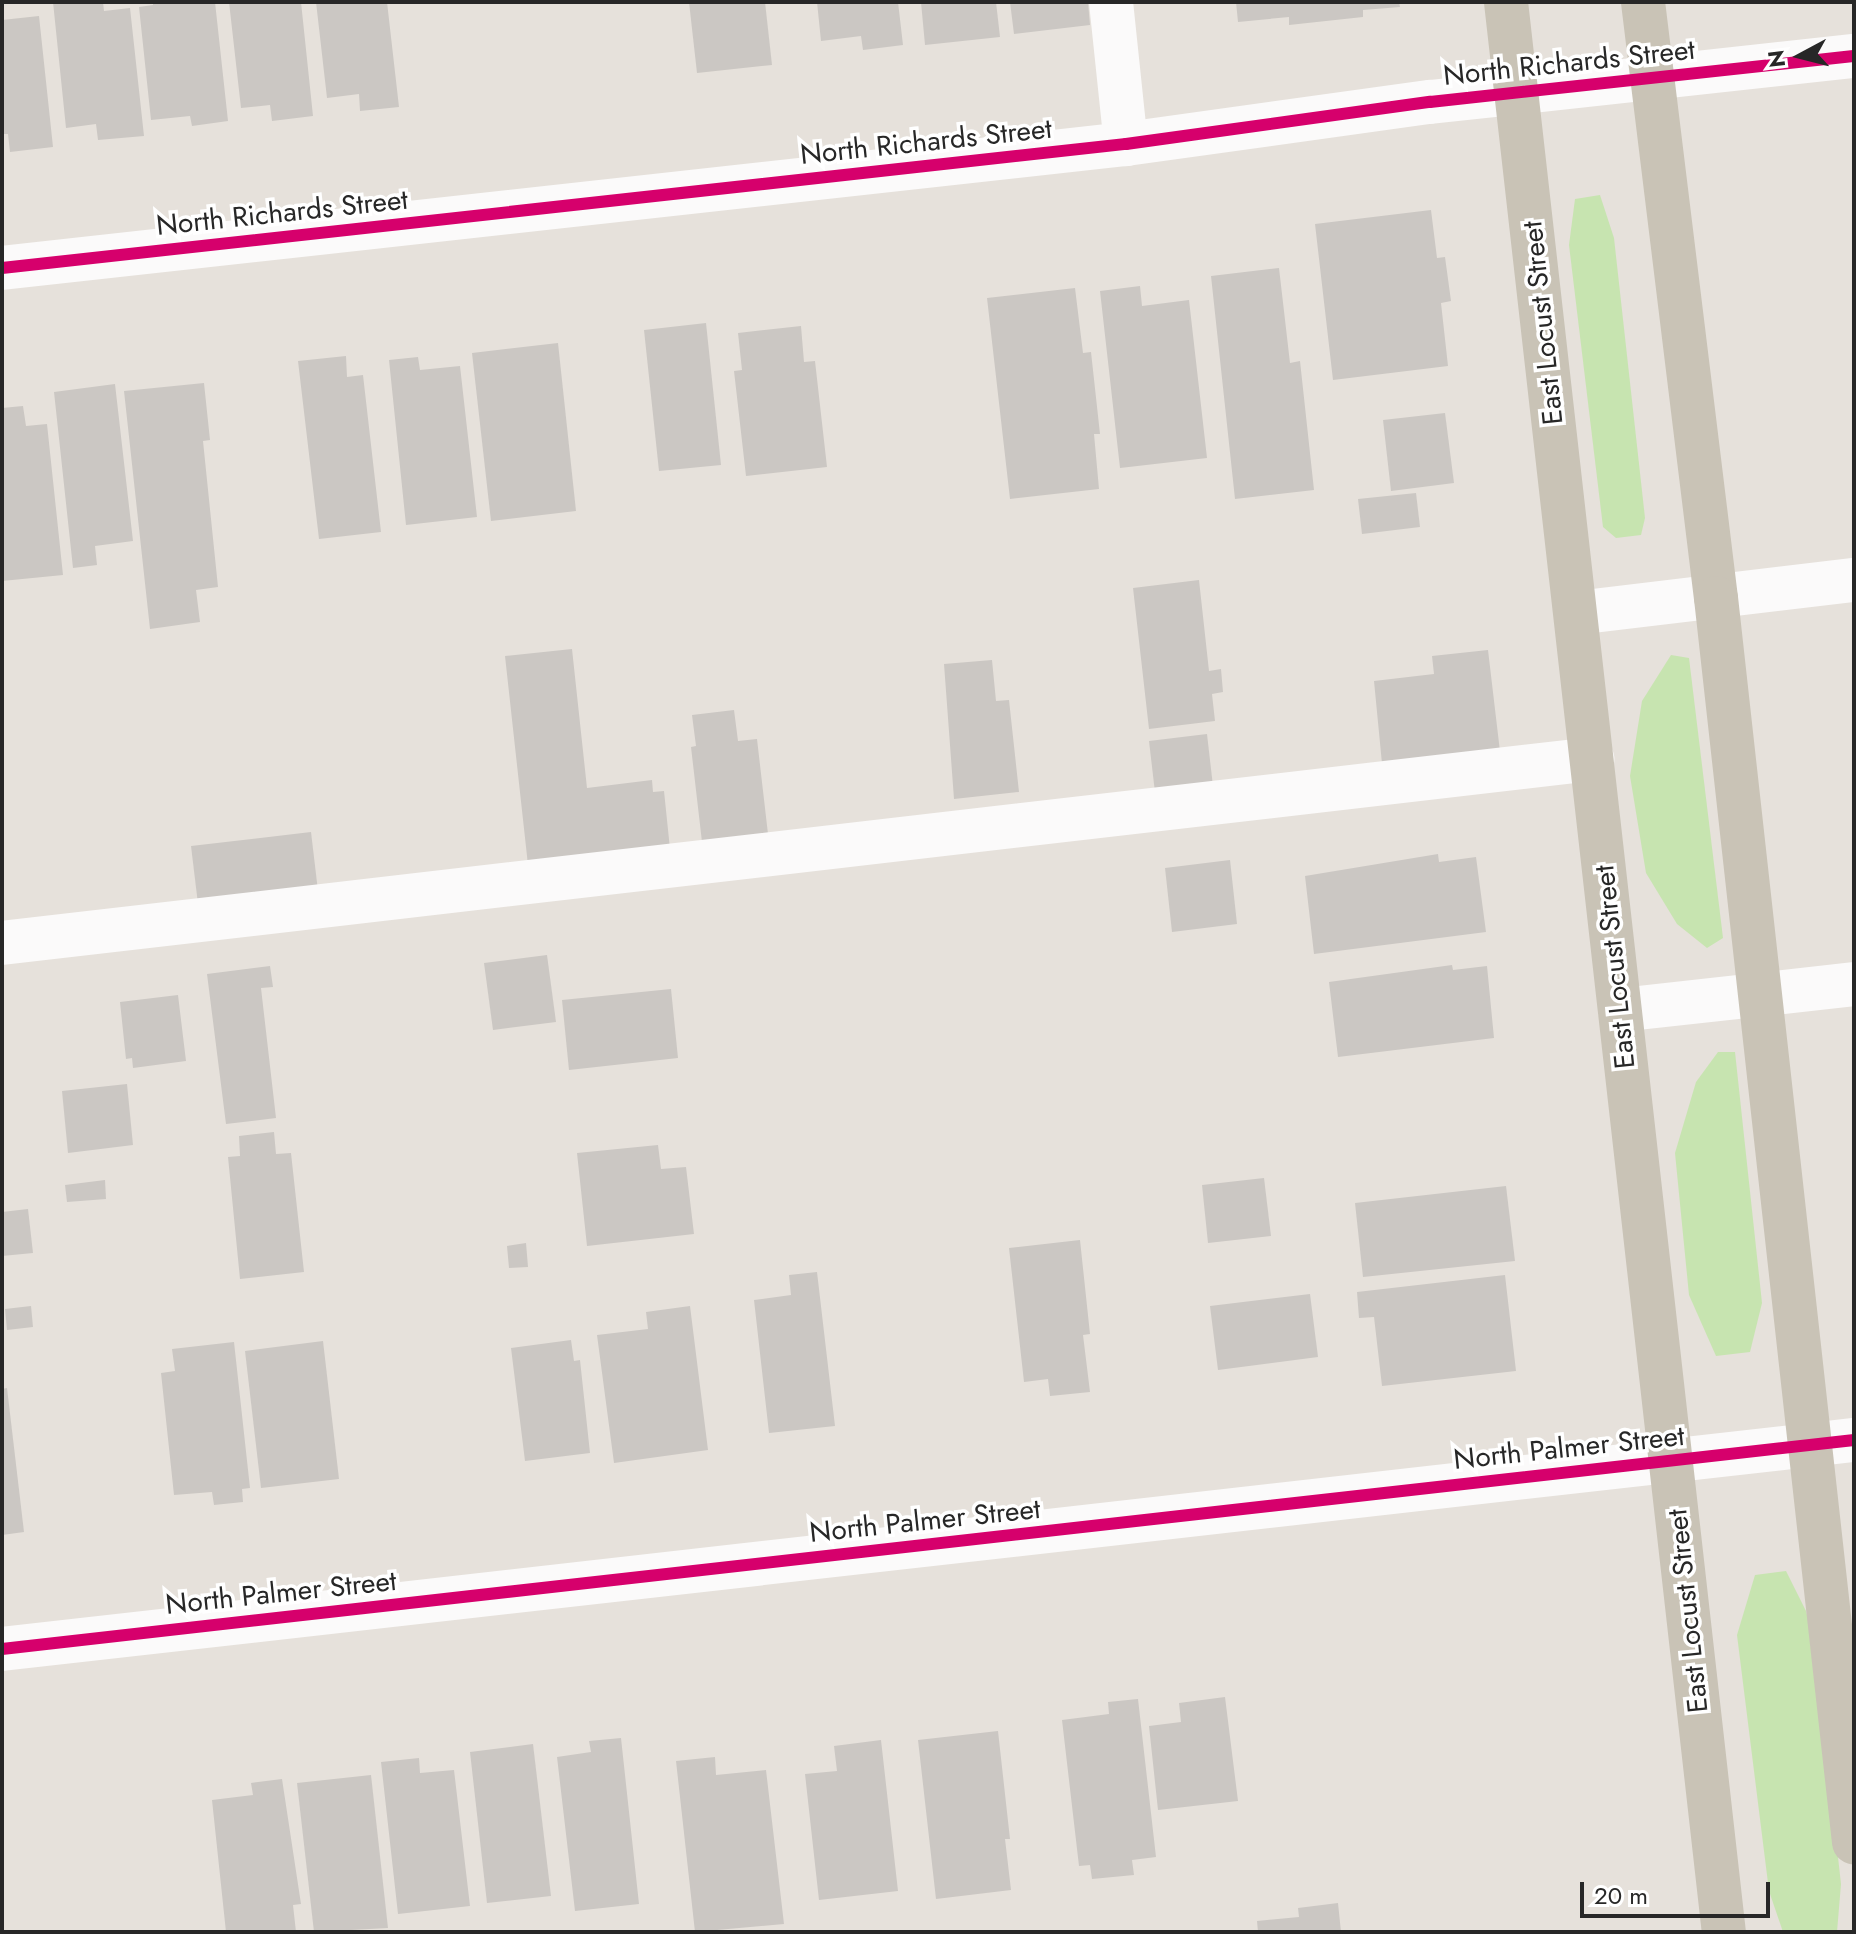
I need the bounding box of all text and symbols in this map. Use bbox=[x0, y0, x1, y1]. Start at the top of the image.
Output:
north arrow bbox=[1760, 16, 1840, 96]
street label: North Richards Street bbox=[1441, 33, 1697, 93]
text: N bbox=[1759, 48, 1793, 70]
street label: North Richards Street bbox=[798, 112, 1054, 172]
street label: North Richards Street bbox=[154, 183, 410, 243]
street label: East Locust Street bbox=[1516, 220, 1570, 426]
street label: East Locust Street bbox=[1588, 864, 1642, 1070]
street label: North Palmer Street bbox=[1452, 1419, 1686, 1477]
street label: North Palmer Street bbox=[808, 1492, 1042, 1550]
street label: East Locust Street bbox=[1661, 1508, 1715, 1714]
street label: North Palmer Street bbox=[164, 1564, 398, 1622]
scale bar bbox=[1584, 1866, 1774, 1916]
text: 20 m bbox=[1594, 1878, 1648, 1913]

